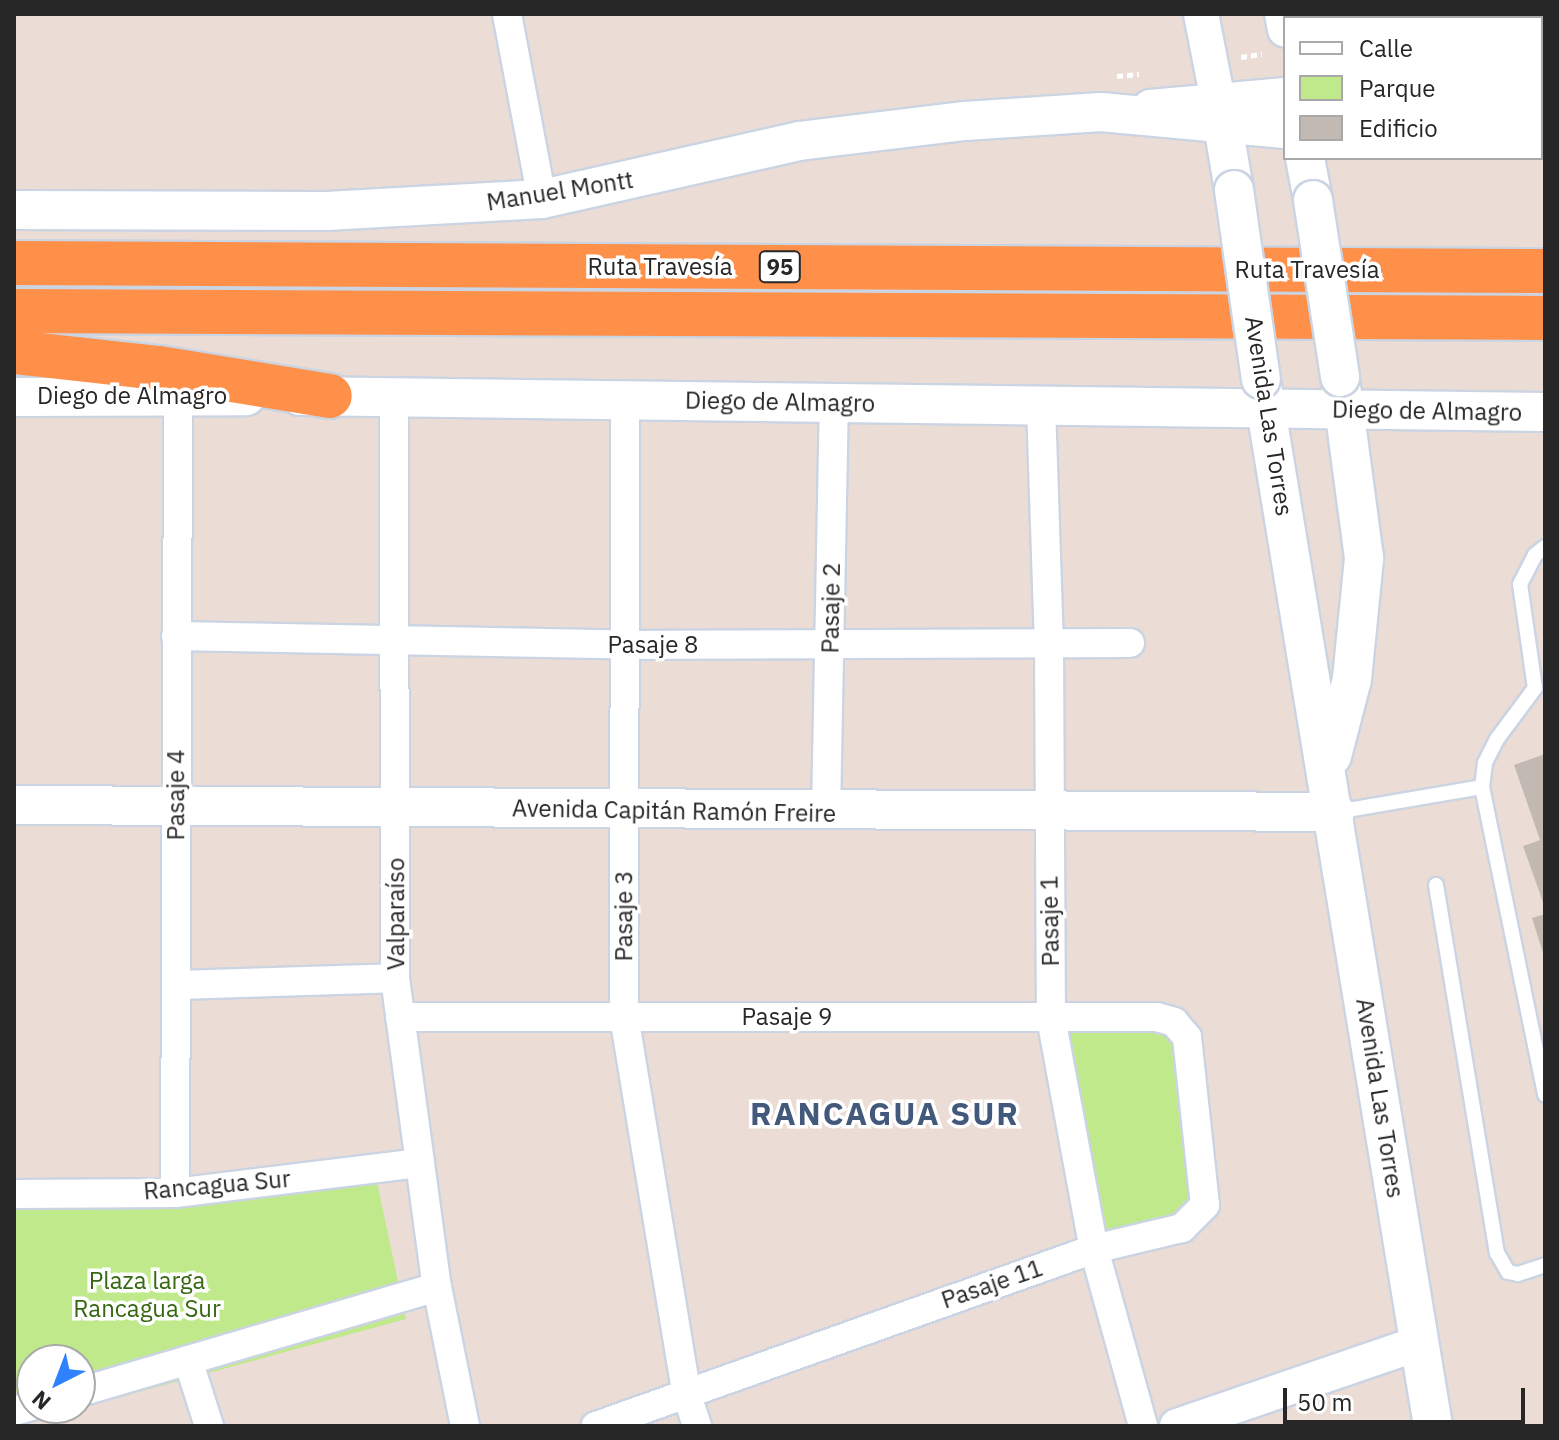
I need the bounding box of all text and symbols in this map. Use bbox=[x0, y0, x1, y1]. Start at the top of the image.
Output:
legend bbox=[1283, 16, 1543, 160]
text: Calle bbox=[1359, 32, 1413, 64]
text: Parque bbox=[1359, 72, 1436, 104]
text: Edificio bbox=[1359, 112, 1438, 144]
street label: Manuel Montt bbox=[485, 165, 635, 217]
road number: 95 bbox=[758, 249, 802, 285]
street label: Ruta Travesía bbox=[587, 253, 733, 281]
street label: Ruta Travesía bbox=[1234, 256, 1380, 284]
street label: Avenida Las Torres bbox=[1239, 314, 1299, 518]
street label: Diego de Almagro bbox=[37, 382, 227, 410]
street label: Diego de Almagro bbox=[685, 386, 875, 418]
street label: Diego de Almagro bbox=[1332, 395, 1522, 427]
street label: Pasaje 2 bbox=[816, 562, 846, 654]
street label: Pasaje 8 bbox=[608, 631, 698, 659]
street label: Pasaje 4 bbox=[162, 750, 190, 840]
street label: Avenida Capitán Ramón Freire bbox=[512, 794, 836, 828]
street label: Valparaíso bbox=[382, 858, 410, 970]
street label: Pasaje 3 bbox=[610, 871, 638, 961]
street label: Pasaje 1 bbox=[1035, 875, 1065, 967]
street label: Avenida Las Torres bbox=[1350, 996, 1410, 1200]
street label: Pasaje 9 bbox=[742, 1003, 832, 1031]
district label: RANCAGUA SUR bbox=[750, 1094, 1020, 1132]
street label: Rancagua Sur bbox=[142, 1164, 292, 1206]
street label: Pasaje 11 bbox=[938, 1253, 1046, 1315]
park label: Plaza larga Rancagua Sur bbox=[73, 1267, 221, 1323]
north arrow bbox=[16, 1344, 96, 1424]
scale bar bbox=[1287, 1372, 1529, 1422]
text: N bbox=[25, 1385, 57, 1417]
text: 50 m bbox=[1297, 1386, 1352, 1418]

